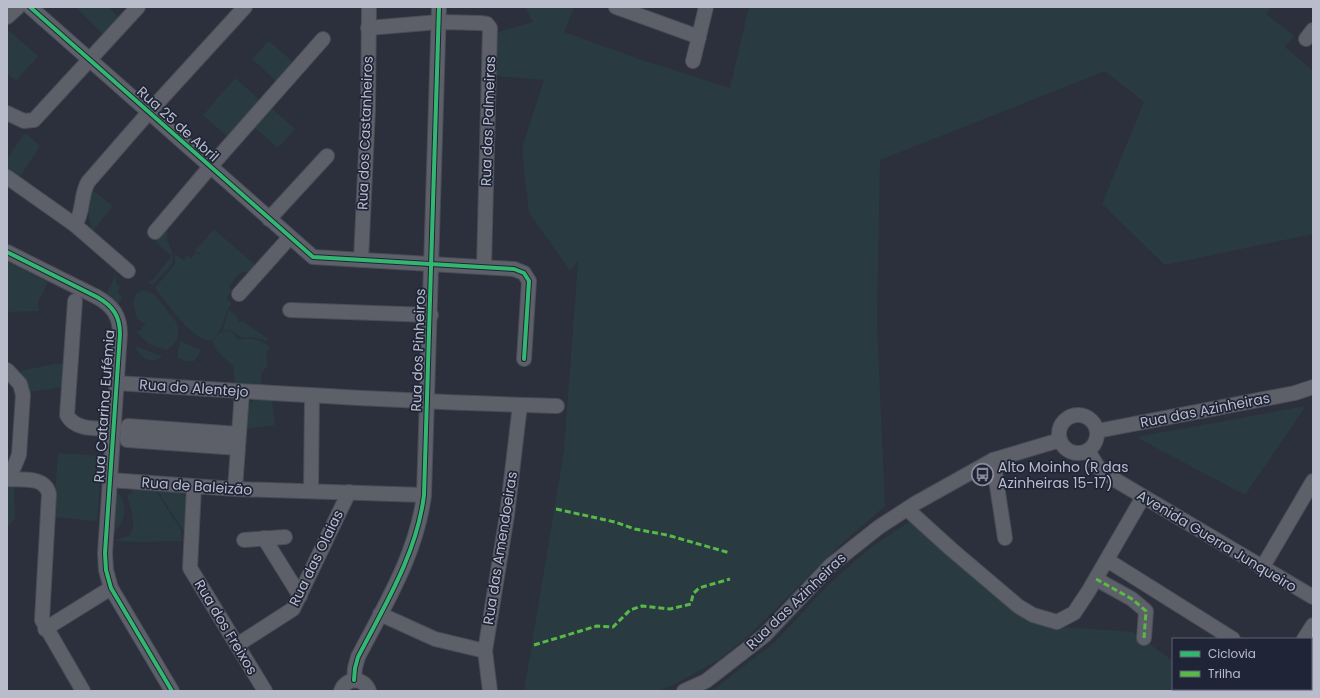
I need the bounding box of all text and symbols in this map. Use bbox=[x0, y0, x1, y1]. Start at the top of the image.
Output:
street label: Rua dos Castanheiros bbox=[352, 56, 378, 210]
street label: Rua das Palmeiras bbox=[476, 56, 500, 186]
street label: Rua 25 de Abril bbox=[133, 82, 223, 166]
street label: Rua dos Pinheiros bbox=[406, 288, 430, 412]
street label: Rua Catarina Eufémia bbox=[89, 329, 119, 483]
street label: Rua do Alentejo bbox=[139, 374, 249, 402]
street label: Rua das Azinheiras bbox=[1138, 388, 1272, 432]
place label: Alto Moinho (R das Azinheiras 15-17) bbox=[998, 457, 1129, 493]
bus stop icon: Alto Moinho (R das Azinheiras 15-17) bbox=[969, 462, 995, 488]
street label: Rua das Amendoeiras bbox=[478, 470, 522, 626]
street label: Rua de Baleizão bbox=[141, 472, 253, 500]
street label: Avenida Guerra Junqueiro bbox=[1133, 485, 1301, 597]
street label: Rua das Olaias bbox=[284, 507, 348, 609]
street label: Rua das Azinheiras bbox=[742, 548, 850, 654]
street label: Rua dos Freixos bbox=[190, 576, 262, 678]
legend bbox=[1172, 638, 1312, 690]
text: Ciclovia bbox=[1208, 645, 1256, 662]
text: Trilha bbox=[1208, 665, 1241, 682]

